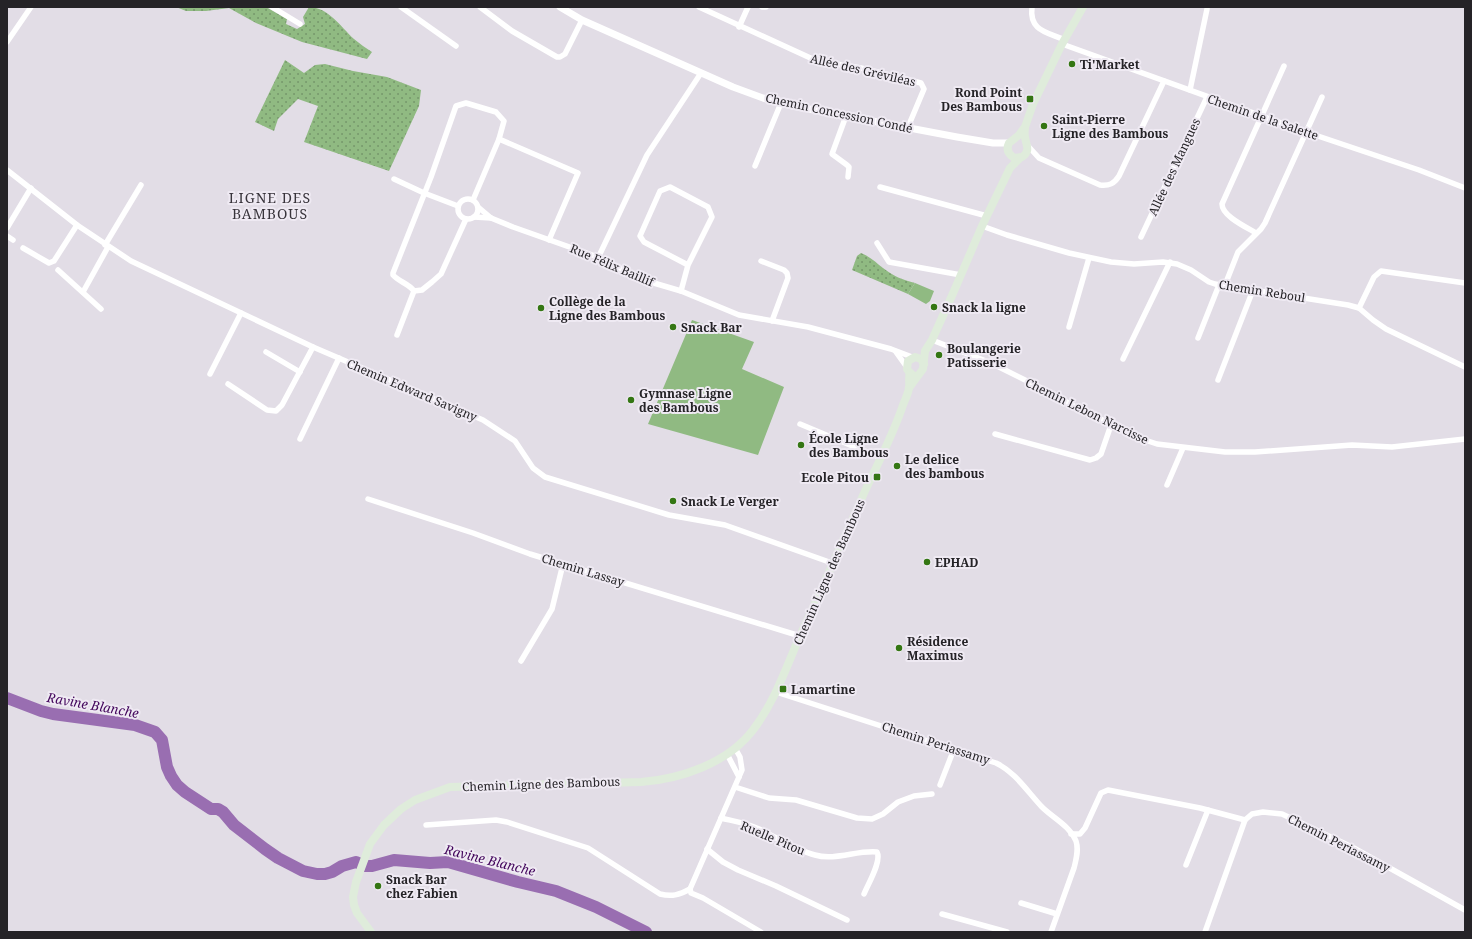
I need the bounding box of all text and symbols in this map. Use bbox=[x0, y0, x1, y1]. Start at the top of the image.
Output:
street label: Allée des Gréviléas bbox=[809, 50, 917, 90]
place label: Ti'Market bbox=[1080, 56, 1140, 73]
marker: Ti'Market bbox=[1067, 59, 1077, 69]
place label: Rond Point Des Bambous bbox=[941, 84, 1022, 115]
street label: Chemin Concession Condé bbox=[764, 89, 914, 137]
street label: Chemin de la Salette bbox=[1205, 90, 1321, 144]
marker: Rond Point Des Bambous bbox=[1025, 94, 1035, 104]
place label: Saint-Pierre Ligne des Bambous bbox=[1052, 111, 1169, 142]
street label: Allée des Mangues bbox=[1144, 115, 1204, 219]
marker: Saint-Pierre Ligne des Bambous bbox=[1039, 121, 1049, 131]
district label: LIGNE DES BAMBOUS bbox=[229, 188, 311, 223]
street label: Rue Félix Baillif bbox=[567, 240, 658, 291]
street label: Chemin Reboul bbox=[1218, 276, 1307, 306]
place label: Collège de la Ligne des Bambous bbox=[549, 293, 666, 324]
place label: Snack la ligne bbox=[942, 299, 1026, 316]
marker: Snack la ligne bbox=[929, 302, 939, 312]
marker: Collège de la Ligne des Bambous bbox=[536, 303, 546, 313]
place label: Snack Bar bbox=[681, 319, 743, 336]
marker: Snack Bar bbox=[668, 322, 678, 332]
place label: Boulangerie Patisserie bbox=[947, 340, 1021, 371]
marker: Boulangerie Patisserie bbox=[934, 350, 944, 360]
street label: Chemin Edward Savigny bbox=[344, 355, 480, 425]
street label: Chemin Lebon Narcisse bbox=[1023, 374, 1151, 448]
place label: Gymnase Ligne des Bambous bbox=[639, 385, 732, 416]
marker: Gymnase Ligne des Bambous bbox=[626, 395, 636, 405]
place label: École Ligne des Bambous bbox=[809, 430, 889, 461]
marker: École Ligne des Bambous bbox=[796, 440, 806, 450]
place label: Le delice des bambous bbox=[905, 451, 985, 482]
marker: Le delice des bambous bbox=[892, 461, 902, 471]
place label: Ecole Pitou bbox=[801, 469, 869, 486]
marker: Ecole Pitou bbox=[872, 472, 882, 482]
place label: Snack Le Verger bbox=[681, 493, 779, 510]
marker: Snack Le Verger bbox=[668, 496, 678, 506]
street label: Chemin Ligne des Bambous bbox=[789, 496, 869, 648]
street label: Chemin Lassay bbox=[539, 549, 627, 591]
place label: EPHAD bbox=[935, 554, 979, 571]
marker: EPHAD bbox=[922, 557, 932, 567]
place label: Résidence Maximus bbox=[907, 633, 968, 664]
marker: Résidence Maximus bbox=[894, 643, 904, 653]
place label: Lamartine bbox=[791, 681, 855, 698]
marker: Lamartine bbox=[778, 684, 788, 694]
water label: Ravine Blanche bbox=[45, 688, 141, 722]
street label: Chemin Periassamy bbox=[880, 717, 992, 769]
street label: Chemin Ligne des Bambous bbox=[462, 773, 620, 795]
street label: Chemin Periassamy bbox=[1285, 810, 1393, 876]
street label: Ruelle Pitou bbox=[738, 817, 808, 859]
water label: Ravine Blanche bbox=[442, 840, 538, 880]
place label: Snack Bar chez Fabien bbox=[386, 871, 458, 902]
marker: Snack Bar chez Fabien bbox=[373, 881, 383, 891]

